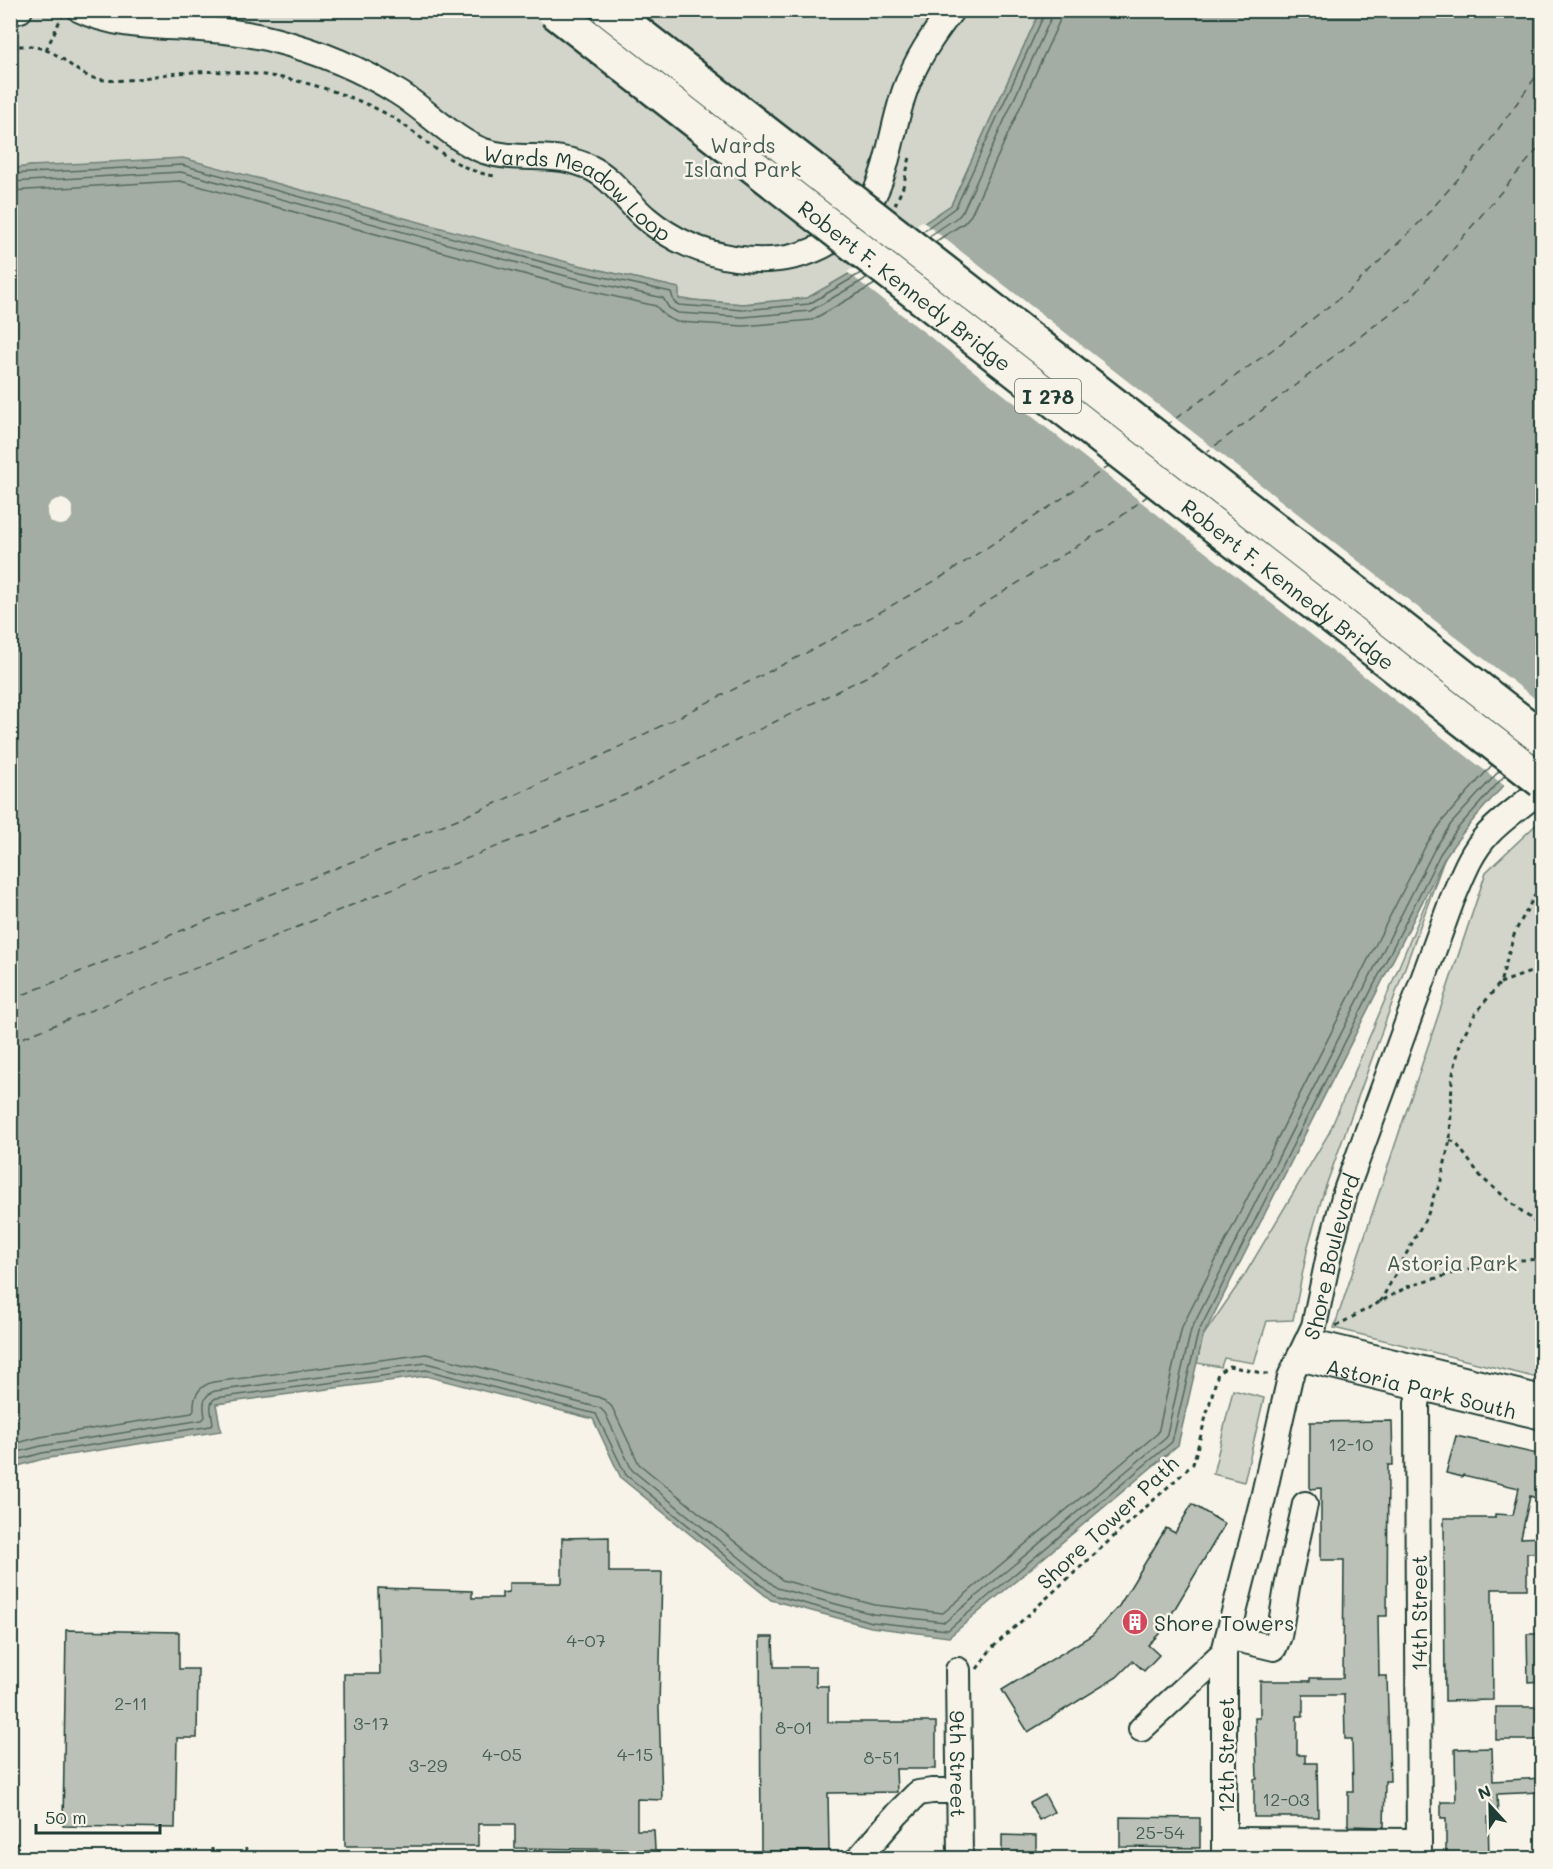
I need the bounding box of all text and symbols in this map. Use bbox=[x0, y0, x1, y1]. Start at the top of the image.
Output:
park label: Wards Island Park bbox=[684, 131, 802, 182]
street label: Wards Meadow Loop bbox=[481, 138, 677, 246]
street label: Robert F. Kennedy Bridge bbox=[794, 193, 1018, 376]
road number: I 278 bbox=[1015, 379, 1081, 413]
street label: Robert F. Kennedy Bridge bbox=[1177, 492, 1401, 675]
street label: Shore Boulevard bbox=[1296, 1170, 1364, 1344]
park label: Astoria Park bbox=[1387, 1249, 1517, 1276]
street label: Astoria Park South bbox=[1324, 1352, 1519, 1424]
house number: 12-10 bbox=[1329, 1432, 1373, 1456]
street label: Shore Tower Path bbox=[1030, 1449, 1184, 1595]
street label: 14th Street bbox=[1405, 1555, 1432, 1671]
building icon: Shore Towers bbox=[1120, 1607, 1150, 1637]
place label: Shore Towers bbox=[1154, 1609, 1295, 1636]
house number: 4-07 bbox=[566, 1628, 606, 1652]
house number: 2-11 bbox=[114, 1691, 148, 1715]
street label: 12th Street bbox=[1212, 1697, 1239, 1813]
street label: 9th Street bbox=[945, 1710, 973, 1818]
house number: 3-17 bbox=[353, 1711, 389, 1735]
house number: 8-01 bbox=[775, 1715, 813, 1739]
house number: 4-05 bbox=[482, 1742, 522, 1766]
house number: 4-15 bbox=[617, 1742, 653, 1766]
house number: 8-51 bbox=[863, 1745, 901, 1769]
house number: 3-29 bbox=[409, 1753, 448, 1777]
north arrow bbox=[1460, 1776, 1520, 1836]
text: N bbox=[1475, 1780, 1494, 1804]
house number: 12-03 bbox=[1262, 1787, 1310, 1811]
scale bar bbox=[36, 1797, 160, 1835]
text: 50 m bbox=[45, 1805, 87, 1829]
house number: 25-54 bbox=[1135, 1820, 1185, 1844]

